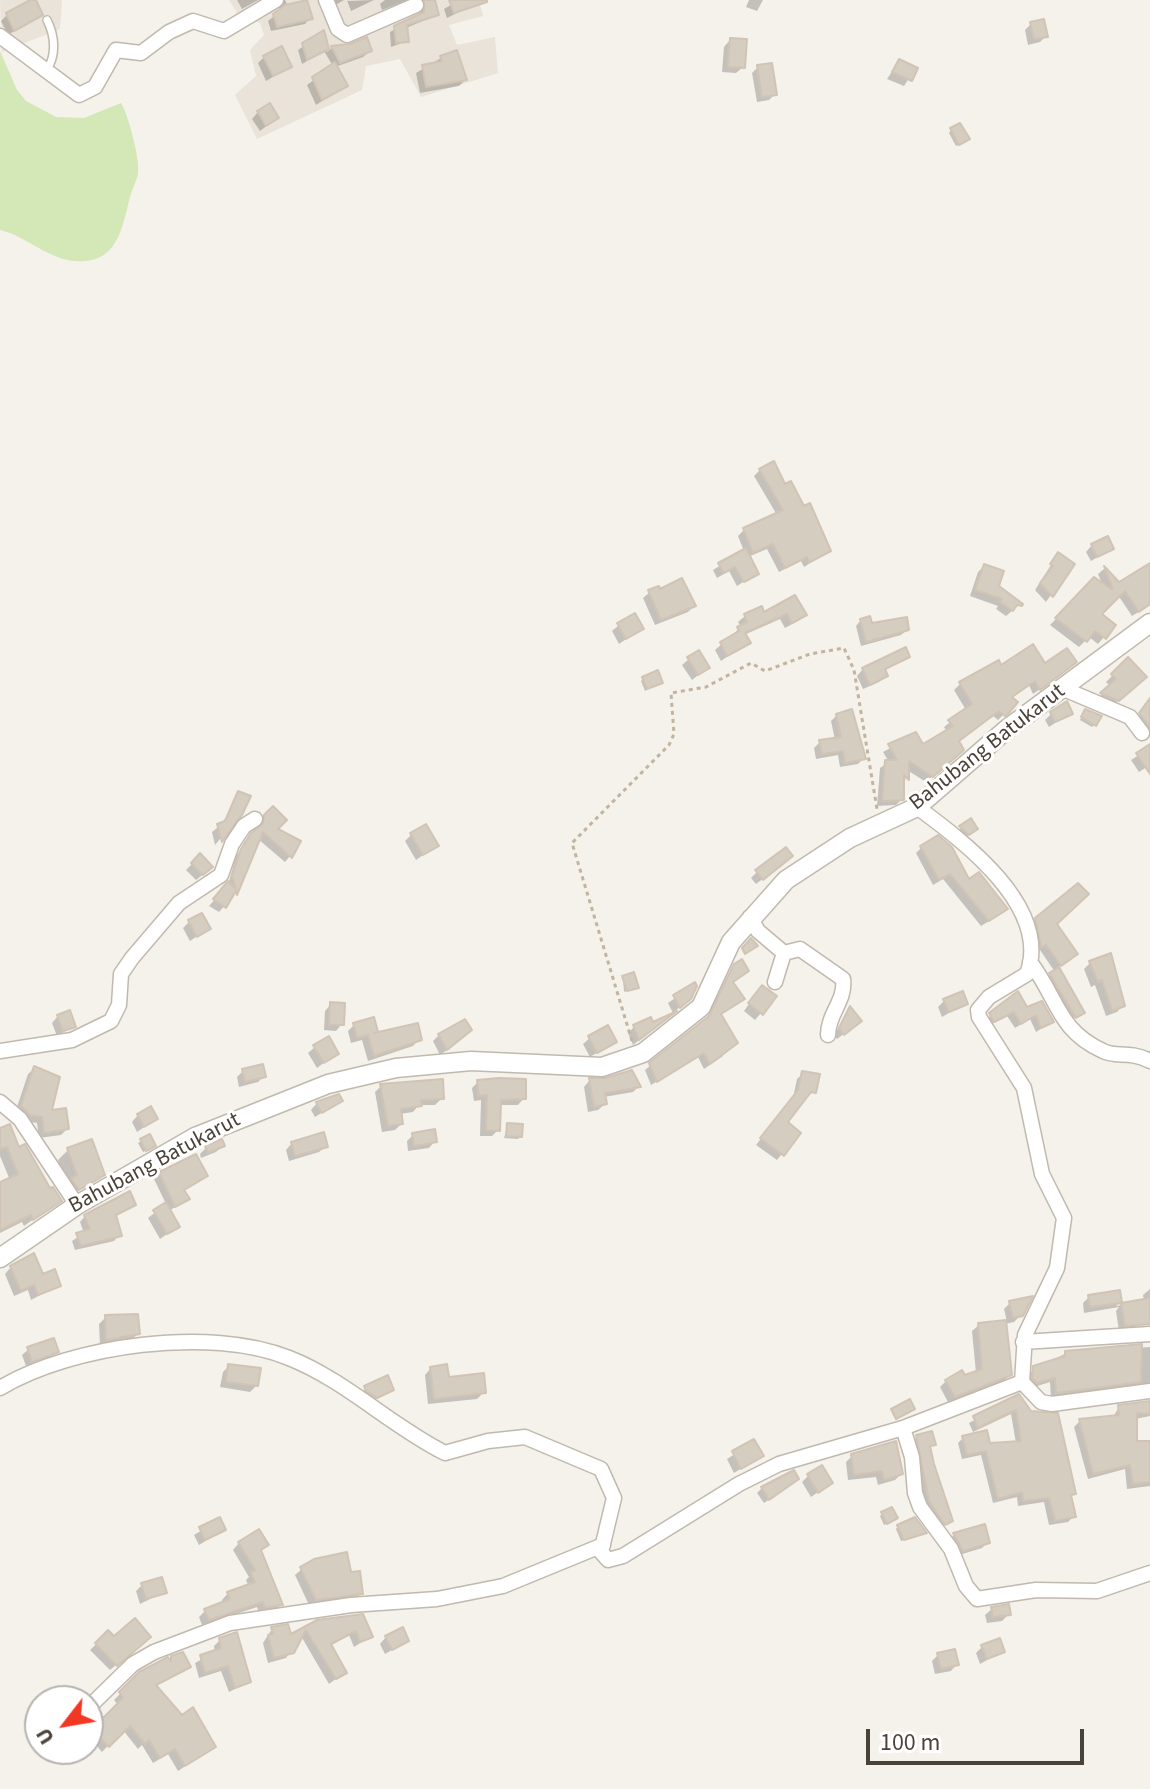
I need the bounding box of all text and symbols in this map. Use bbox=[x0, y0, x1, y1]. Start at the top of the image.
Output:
street label: Bahubang Batukarut bbox=[905, 679, 1071, 817]
street label: Bahubang Batukarut bbox=[65, 1108, 245, 1220]
north arrow bbox=[24, 1685, 104, 1765]
scale bar bbox=[870, 1713, 1088, 1763]
text: U bbox=[28, 1722, 63, 1751]
text: 100 m bbox=[880, 1725, 940, 1760]

